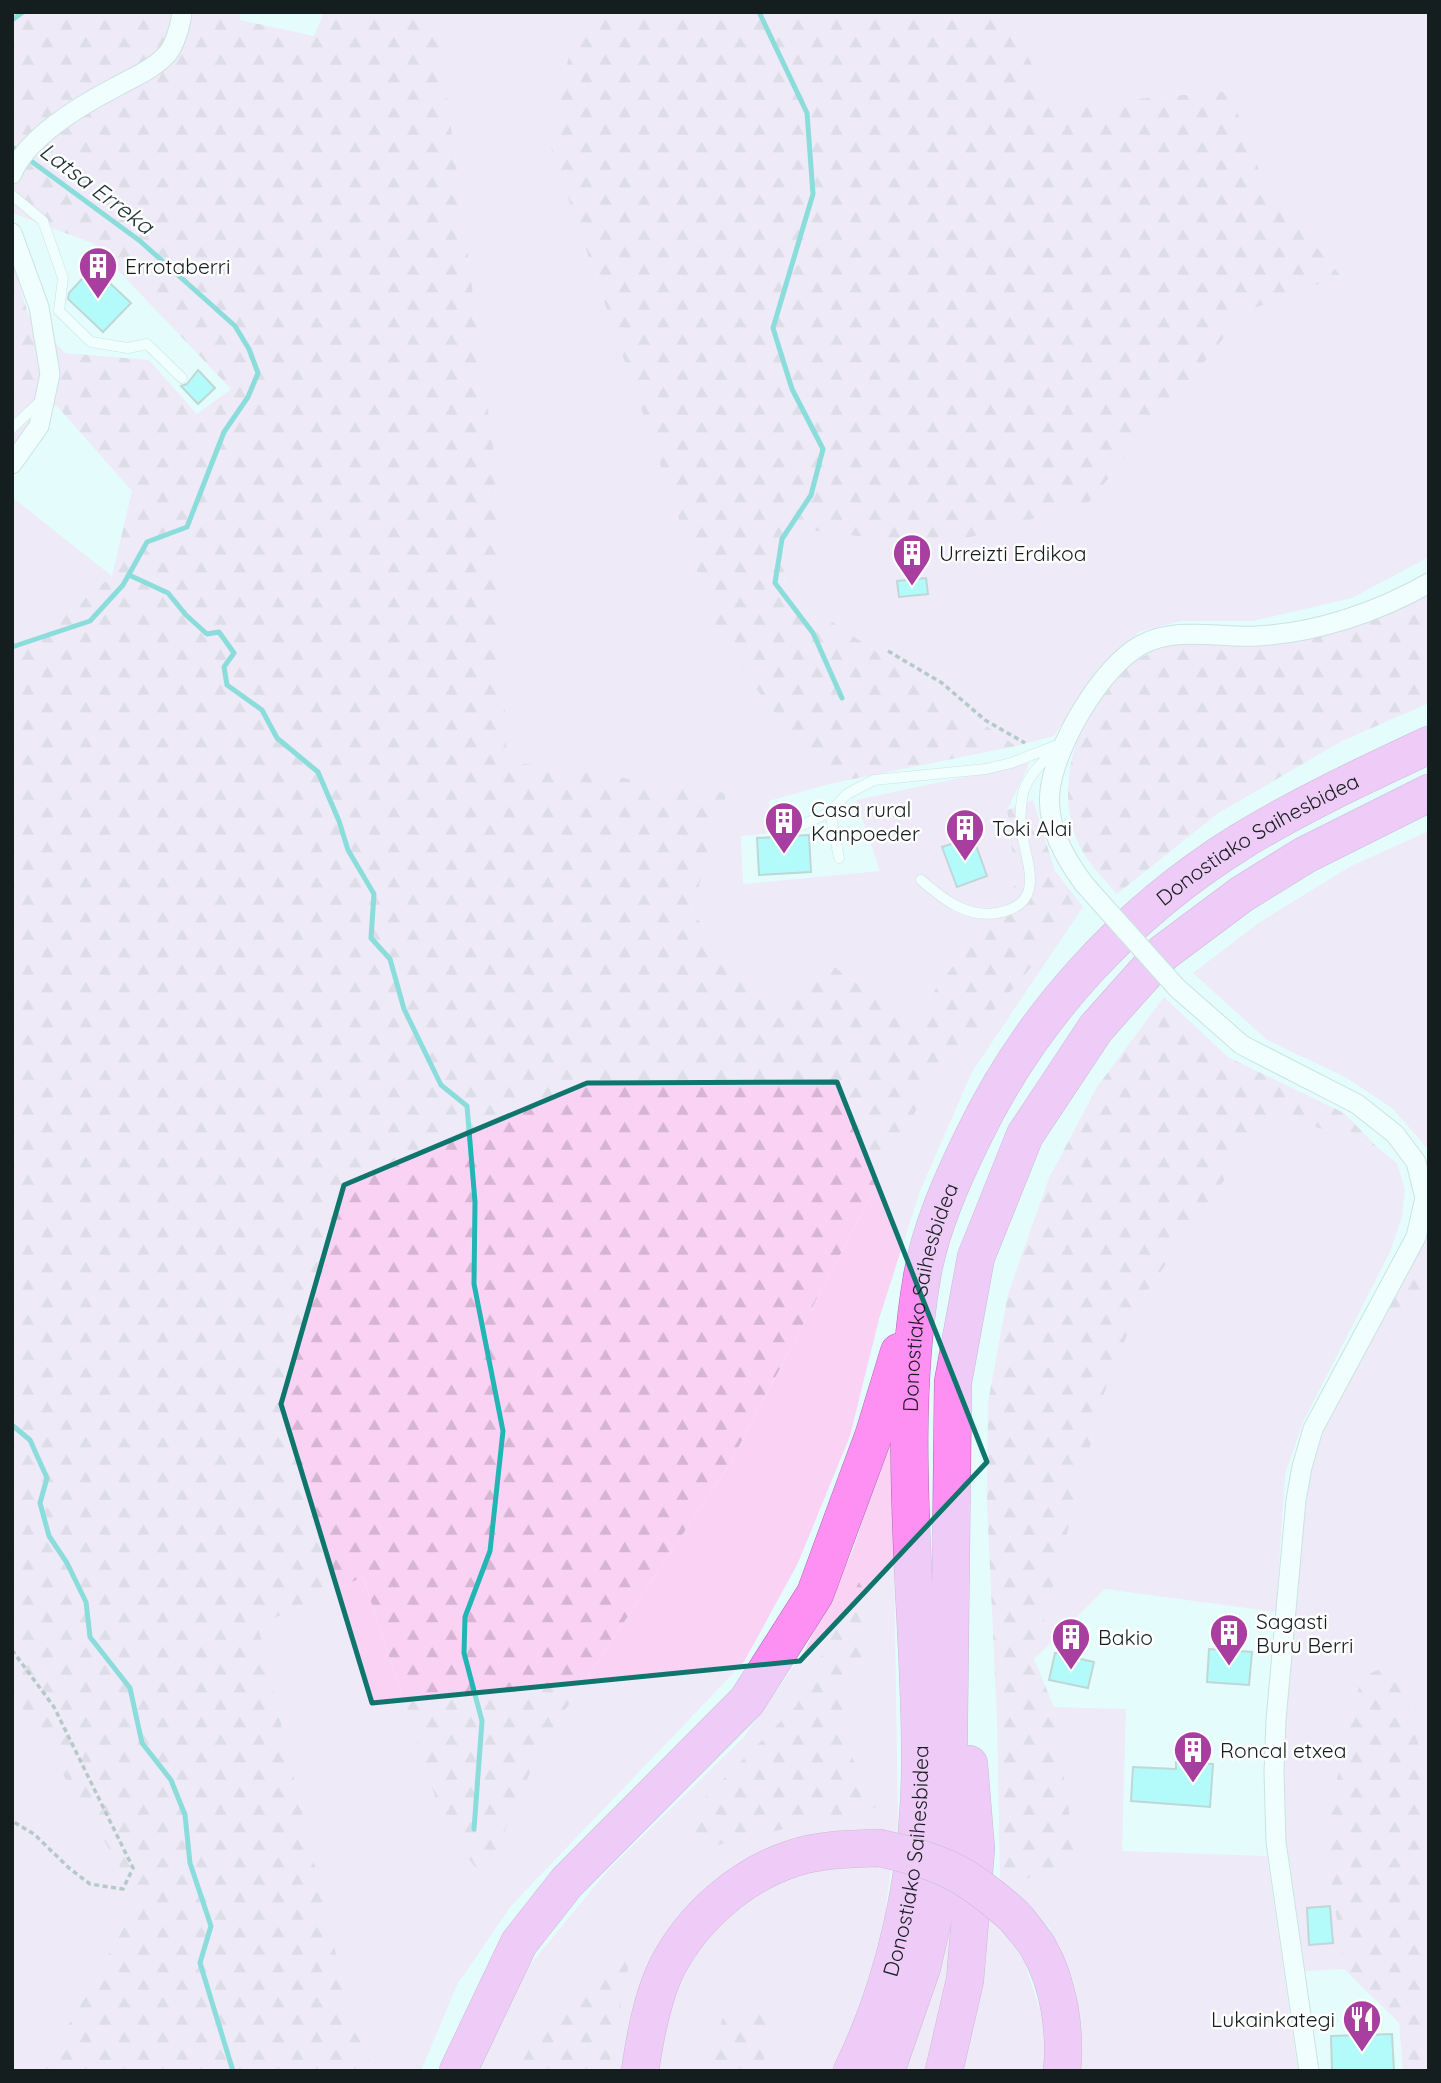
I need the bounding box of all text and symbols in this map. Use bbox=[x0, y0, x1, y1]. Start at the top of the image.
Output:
water label: Latsa Erreka bbox=[34, 136, 160, 241]
building icon: Errotaberri bbox=[77, 245, 119, 300]
place label: Errotaberri bbox=[125, 253, 230, 279]
building icon: Urreizti Erdikoa bbox=[891, 532, 933, 587]
place label: Urreizti Erdikoa bbox=[939, 540, 1086, 566]
street label: Donostiako Saihesbidea bbox=[1150, 767, 1363, 911]
place label: Casa rural Kanpoeder bbox=[811, 796, 920, 846]
building icon: Casa rural Kanpoeder bbox=[763, 800, 805, 855]
building icon: Toki Alai bbox=[944, 807, 986, 862]
place label: Toki Alai bbox=[992, 815, 1072, 841]
street label: Donostiako Saihesbidea bbox=[897, 1179, 963, 1412]
place label: Sagasti Buru Berri bbox=[1256, 1608, 1354, 1658]
building icon: Sagasti Buru Berri bbox=[1208, 1612, 1250, 1667]
building icon: Bakio bbox=[1050, 1616, 1092, 1671]
place label: Bakio bbox=[1098, 1624, 1153, 1650]
building icon: Roncal etxea bbox=[1172, 1729, 1214, 1784]
place label: Roncal etxea bbox=[1220, 1737, 1347, 1763]
street label: Donostiako Saihesbidea bbox=[877, 1745, 933, 1979]
restaurant icon: Lukainkategi bbox=[1341, 1998, 1383, 2053]
place label: Lukainkategi bbox=[1211, 2006, 1335, 2032]

